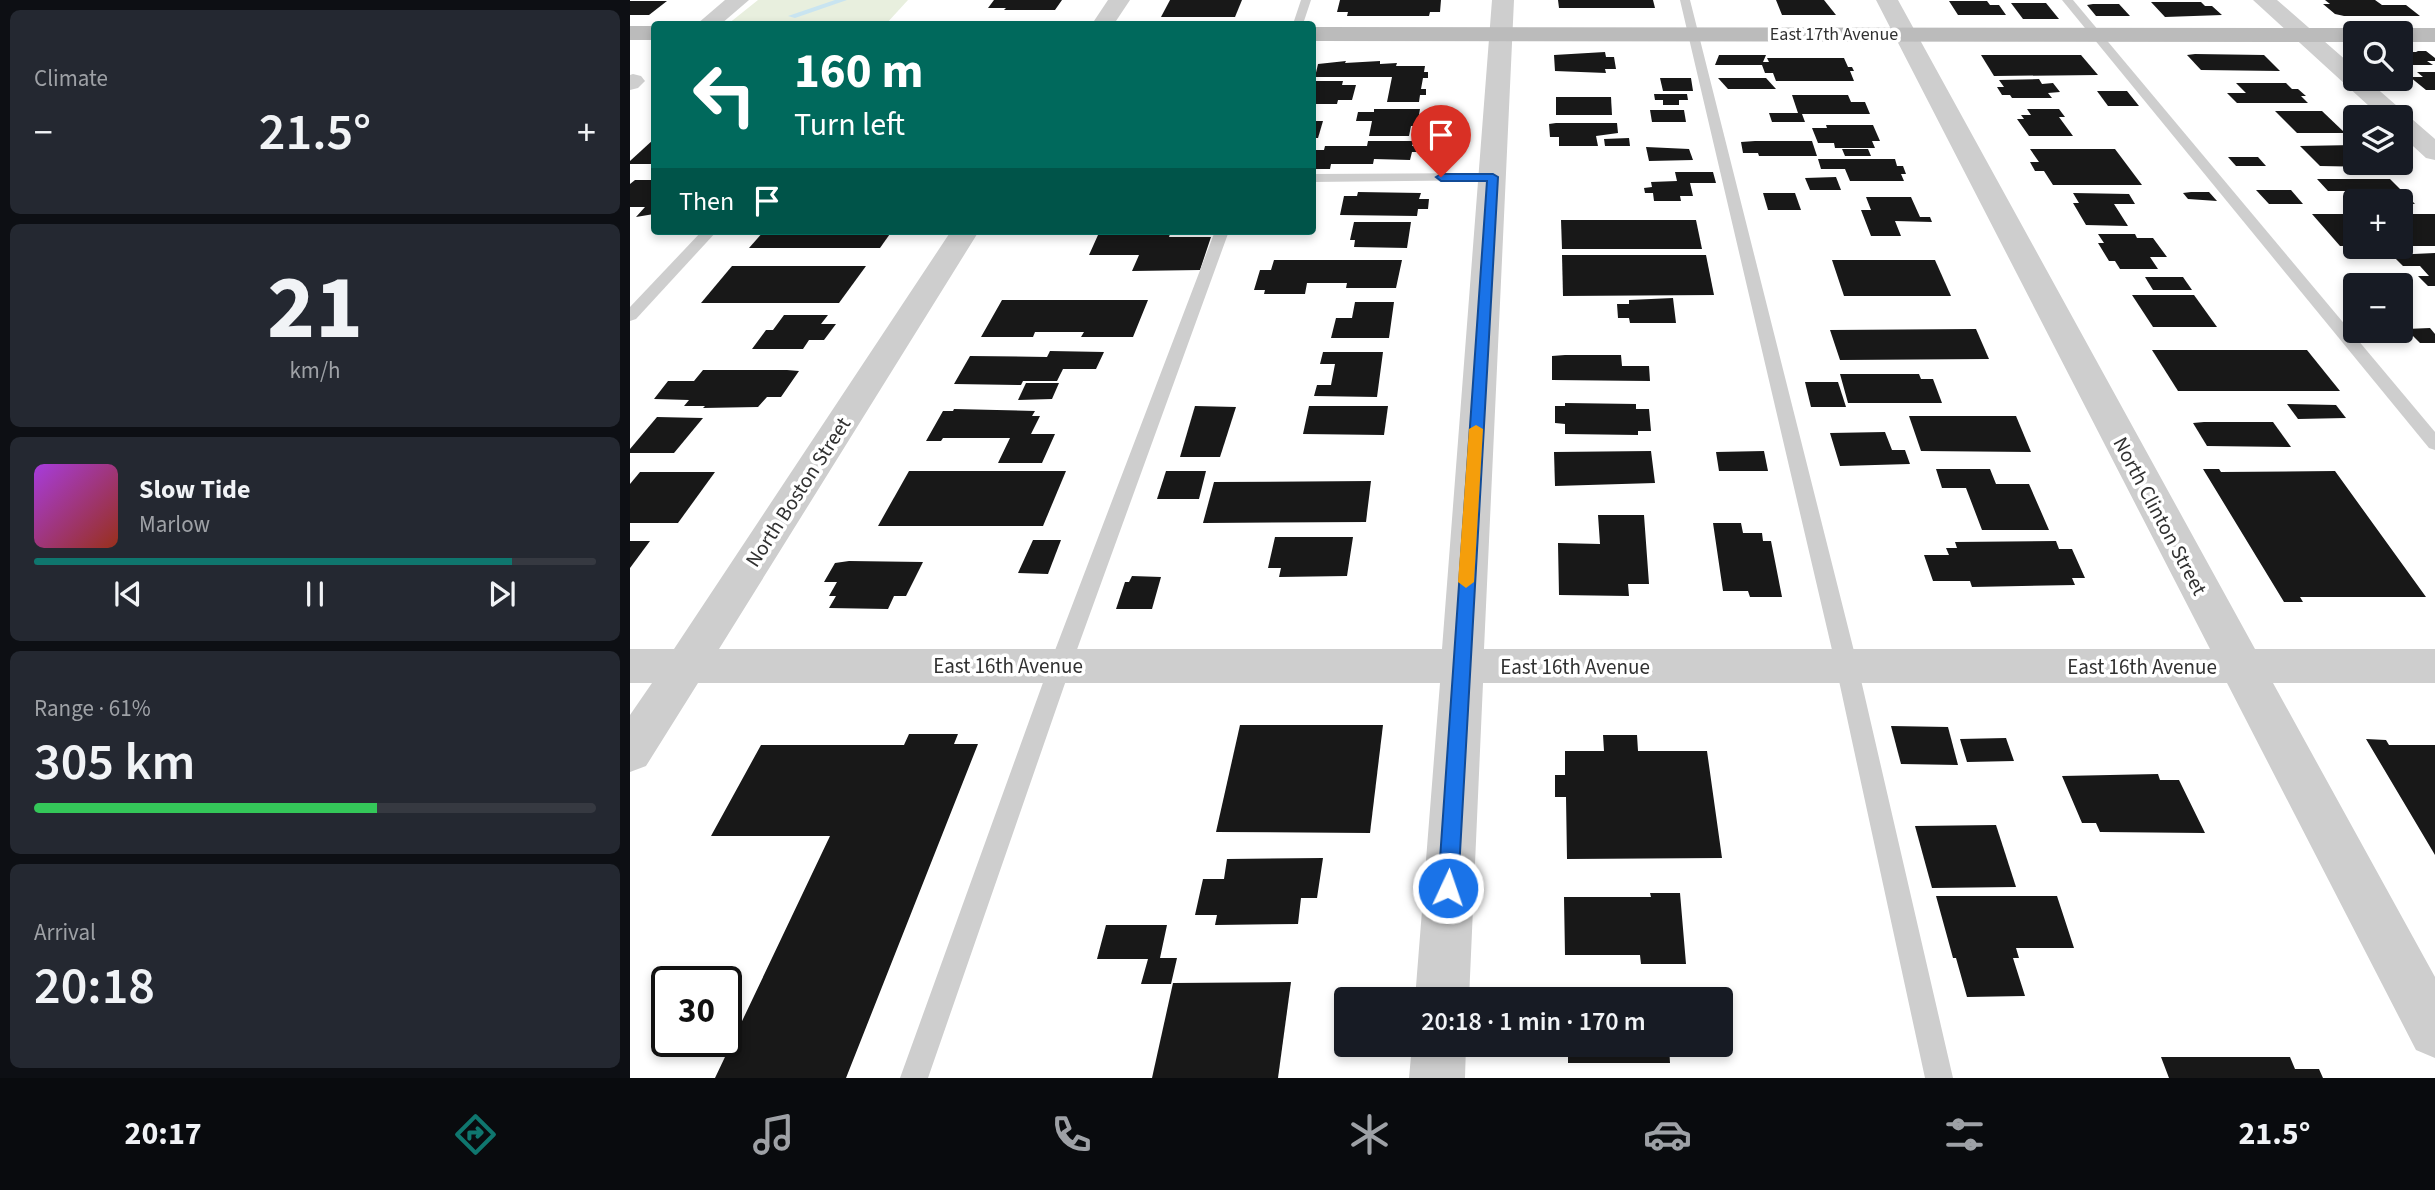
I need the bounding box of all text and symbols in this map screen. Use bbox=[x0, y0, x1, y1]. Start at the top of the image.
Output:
map controls bbox=[2343, 21, 2413, 343]
button: search bbox=[2343, 21, 2413, 91]
street label: East 17th Avenue bbox=[1770, 22, 1898, 47]
text: 160 m bbox=[794, 37, 923, 107]
icon: left bbox=[679, 49, 770, 140]
text: Climate bbox=[34, 62, 108, 95]
text: 21.5° bbox=[259, 96, 371, 170]
text: Turn left bbox=[794, 102, 905, 148]
pin bbox=[1411, 105, 1471, 177]
button: layers bbox=[2343, 105, 2413, 175]
text: − bbox=[34, 106, 53, 160]
text: + bbox=[577, 106, 596, 160]
icon: arrive bbox=[1422, 116, 1460, 154]
icon: arrive bbox=[748, 182, 786, 220]
text: Then bbox=[679, 183, 734, 220]
button: + bbox=[2343, 189, 2413, 259]
text: 21 bbox=[267, 244, 363, 373]
button: − bbox=[2343, 273, 2413, 343]
text: km/h bbox=[289, 354, 341, 387]
street label: North Boston Street bbox=[738, 411, 858, 573]
street label: North Clinton Street bbox=[2106, 431, 2214, 601]
text: Slow Tide bbox=[139, 471, 250, 508]
text: Marlow bbox=[139, 508, 210, 541]
icon: previous bbox=[109, 575, 147, 613]
icon: pause bbox=[296, 575, 334, 613]
icon: next bbox=[483, 575, 521, 613]
street label: East 16th Avenue bbox=[933, 651, 1083, 681]
street label: East 16th Avenue bbox=[1500, 652, 1650, 682]
street label: East 16th Avenue bbox=[2067, 652, 2217, 682]
text: Range · 61% bbox=[34, 692, 151, 725]
text: 305 km bbox=[34, 726, 195, 800]
position arrow bbox=[1411, 851, 1485, 925]
text: Arrival bbox=[34, 916, 96, 949]
text: 20:18 bbox=[34, 950, 155, 1024]
speed limit sign: 30 bbox=[651, 966, 742, 1057]
text: 20:18 · 1 min · 170 m bbox=[1421, 1003, 1646, 1040]
icon: directions bbox=[451, 1110, 500, 1159]
icon: music bbox=[749, 1110, 798, 1159]
icon: phone bbox=[1047, 1110, 1096, 1159]
icon: climate bbox=[1345, 1110, 1394, 1159]
icon: car bbox=[1643, 1110, 1692, 1159]
icon: filters bbox=[1940, 1110, 1989, 1159]
text: 20:17 bbox=[124, 1111, 202, 1157]
text: 21.5° bbox=[2238, 1111, 2310, 1157]

